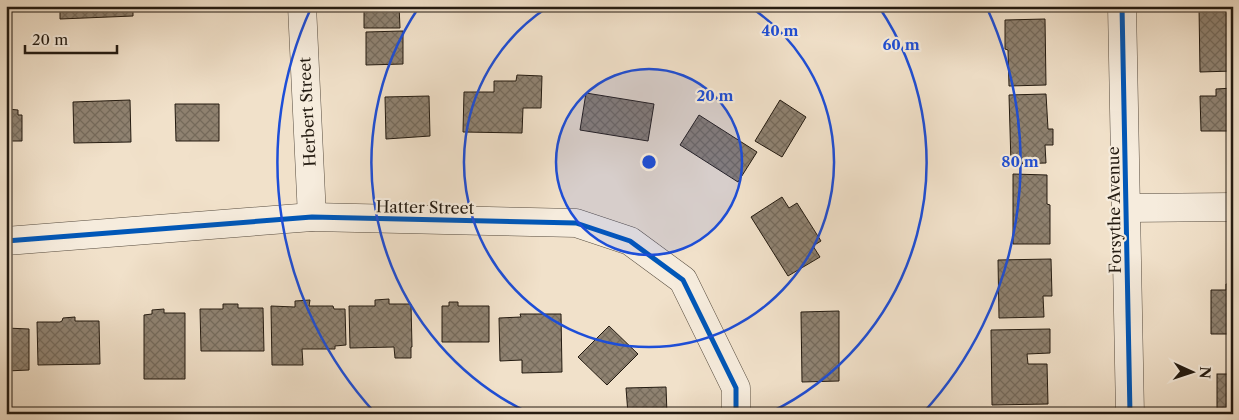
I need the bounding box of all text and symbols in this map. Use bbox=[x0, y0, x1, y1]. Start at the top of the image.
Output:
text: 40 m bbox=[761, 21, 799, 40]
scale bar bbox=[25, 22, 118, 54]
text: 20 m bbox=[32, 30, 68, 49]
text: 60 m bbox=[882, 35, 920, 54]
street label: Herbert Street bbox=[294, 56, 320, 167]
text: 20 m bbox=[696, 86, 734, 105]
street label: Forsythe Avenue bbox=[1103, 146, 1125, 274]
text: 80 m bbox=[1001, 152, 1039, 171]
centre of rings bbox=[640, 153, 658, 171]
street label: Hatter Street bbox=[376, 196, 475, 218]
north arrow bbox=[1166, 348, 1216, 398]
text: N bbox=[1196, 366, 1214, 379]

